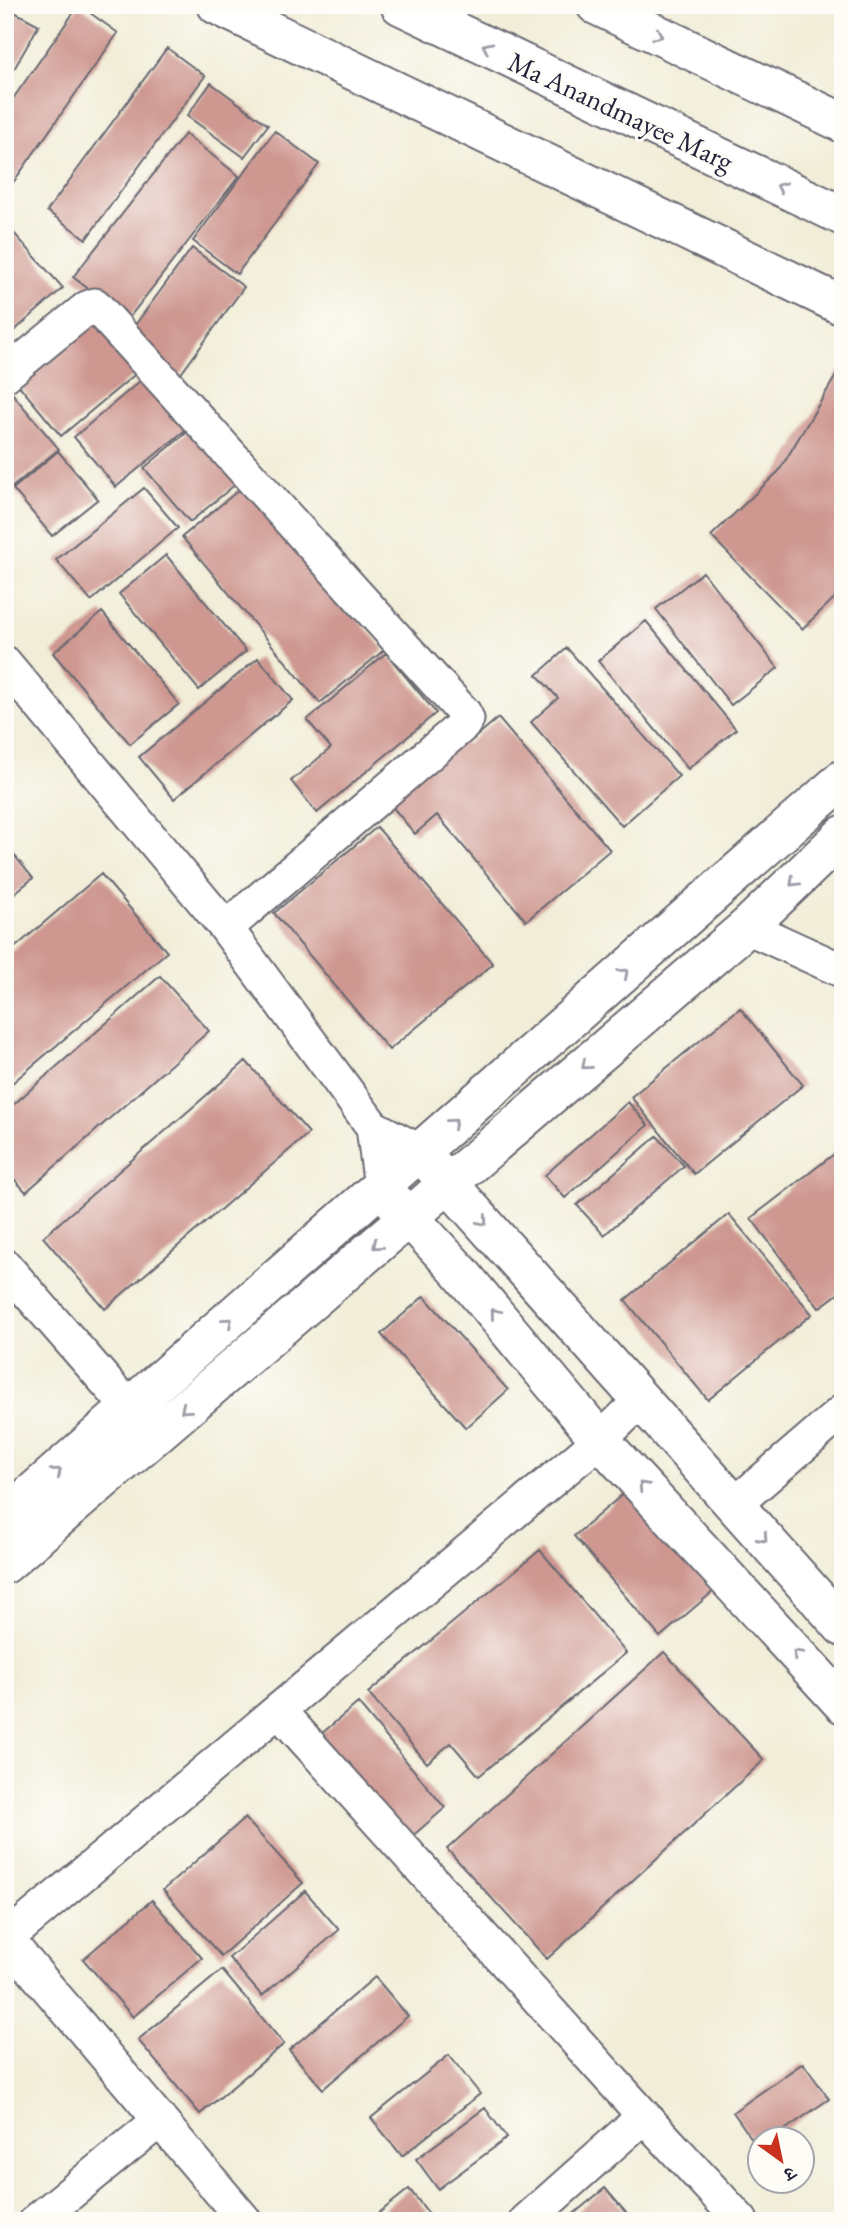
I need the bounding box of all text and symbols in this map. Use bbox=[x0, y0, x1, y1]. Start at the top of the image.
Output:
one-way arrow bbox=[651, 26, 663, 40]
one-way arrow bbox=[482, 41, 494, 55]
street label: Ma Anandmayee Marg bbox=[503, 43, 740, 179]
one-way arrow bbox=[776, 181, 788, 195]
one-way arrow bbox=[789, 873, 802, 886]
one-way arrow bbox=[616, 968, 629, 981]
one-way arrow bbox=[582, 1057, 595, 1069]
one-way arrow bbox=[445, 1119, 458, 1131]
one-way arrow bbox=[475, 1213, 487, 1226]
one-way arrow bbox=[372, 1237, 385, 1249]
one-way arrow bbox=[491, 1309, 503, 1322]
one-way arrow bbox=[220, 1318, 233, 1330]
one-way arrow bbox=[180, 1401, 193, 1413]
one-way arrow bbox=[48, 1468, 61, 1480]
one-way arrow bbox=[639, 1481, 651, 1494]
one-way arrow bbox=[755, 1530, 768, 1543]
one-way arrow bbox=[792, 1649, 805, 1662]
north arrow bbox=[746, 2124, 816, 2194]
text: उ bbox=[778, 2160, 803, 2188]

